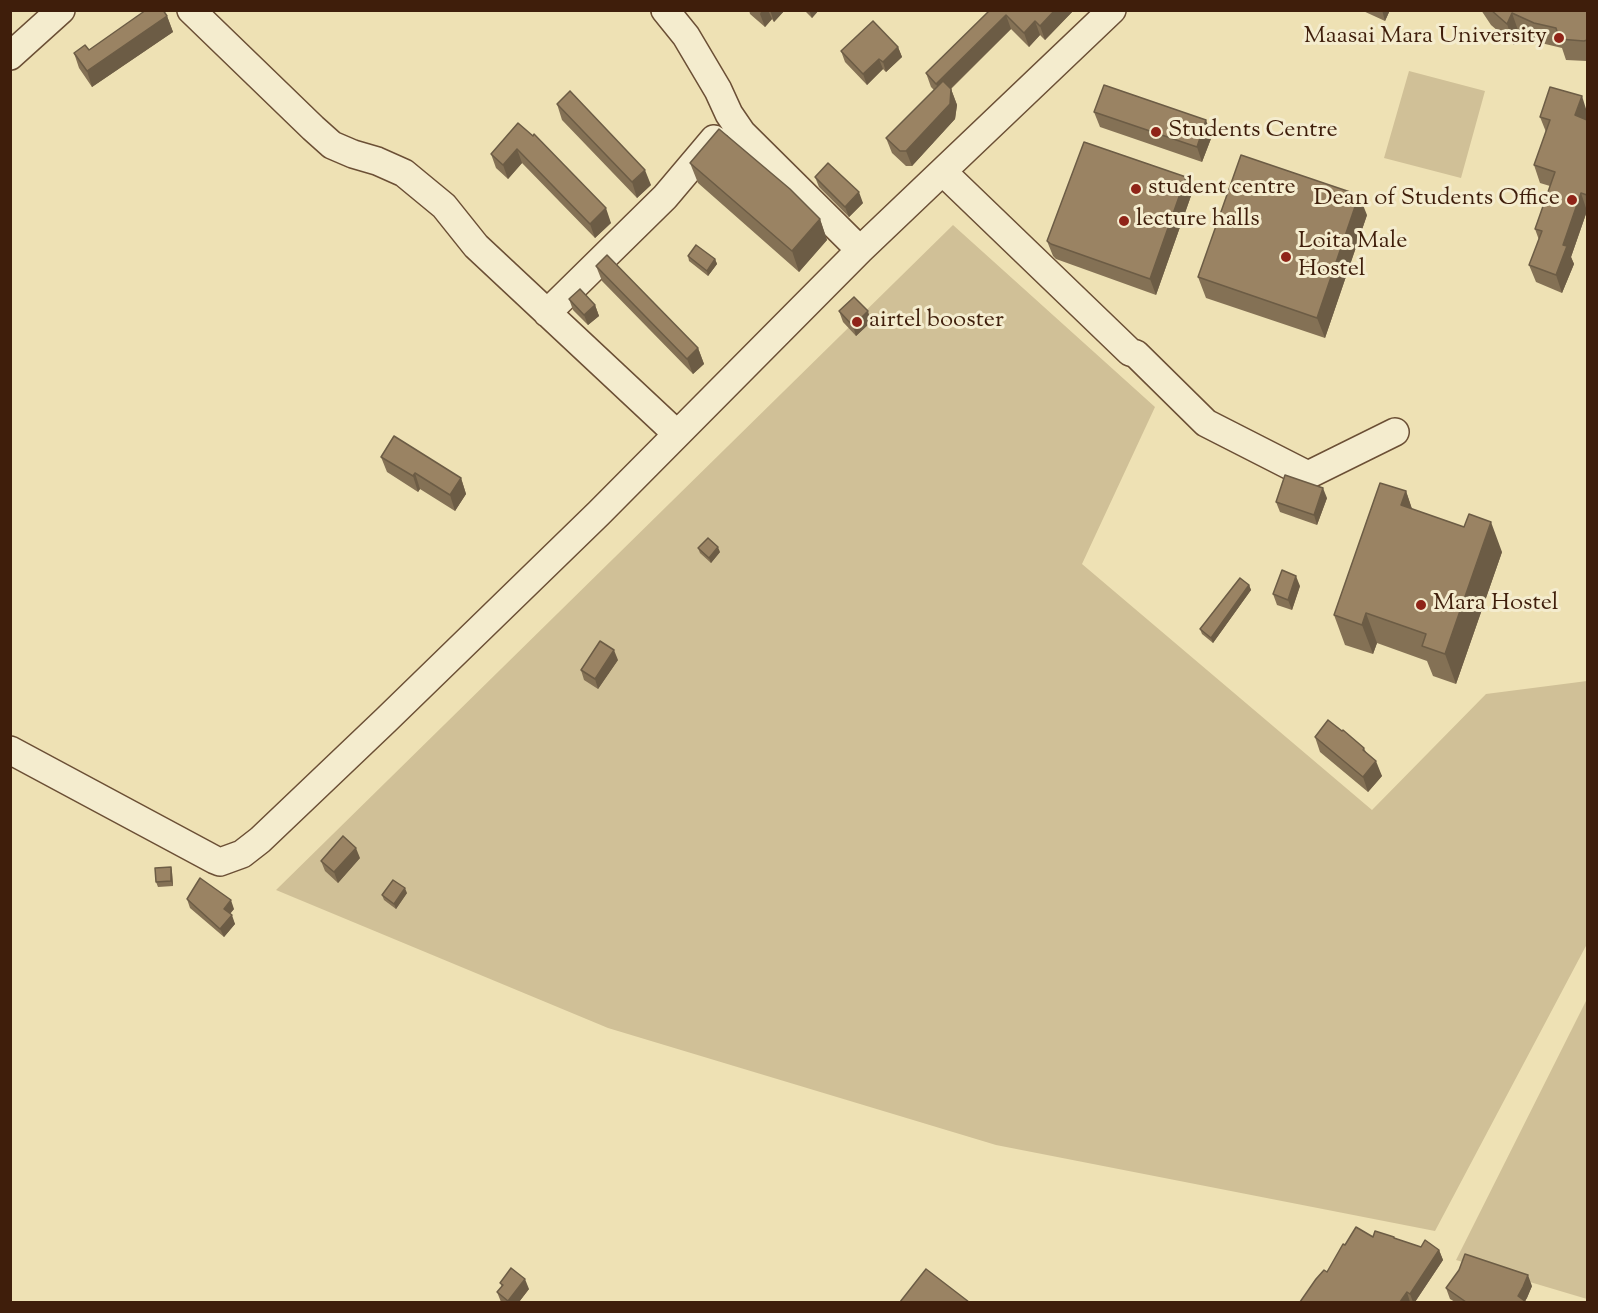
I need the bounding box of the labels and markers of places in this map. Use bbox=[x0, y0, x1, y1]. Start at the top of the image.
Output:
place label: Maasai Mara University bbox=[1304, 24, 1547, 52]
marker: Maasai Mara University bbox=[1552, 31, 1566, 45]
place label: Students Centre bbox=[1168, 118, 1338, 146]
marker: Students Centre bbox=[1149, 125, 1163, 139]
place label: student centre bbox=[1148, 175, 1296, 203]
marker: student centre bbox=[1129, 182, 1143, 196]
place label: Dean of Students Office bbox=[1314, 186, 1560, 214]
marker: Dean of Students Office bbox=[1565, 193, 1579, 207]
place label: lecture halls bbox=[1136, 207, 1260, 235]
marker: lecture halls bbox=[1117, 214, 1131, 228]
place label: Loita Male Hostel bbox=[1298, 229, 1407, 285]
marker: Loita Male Hostel bbox=[1279, 250, 1293, 264]
place label: airtel booster bbox=[869, 308, 1004, 336]
marker: airtel booster bbox=[850, 315, 864, 329]
place label: Mara Hostel bbox=[1433, 591, 1558, 619]
marker: Mara Hostel bbox=[1414, 598, 1428, 612]

